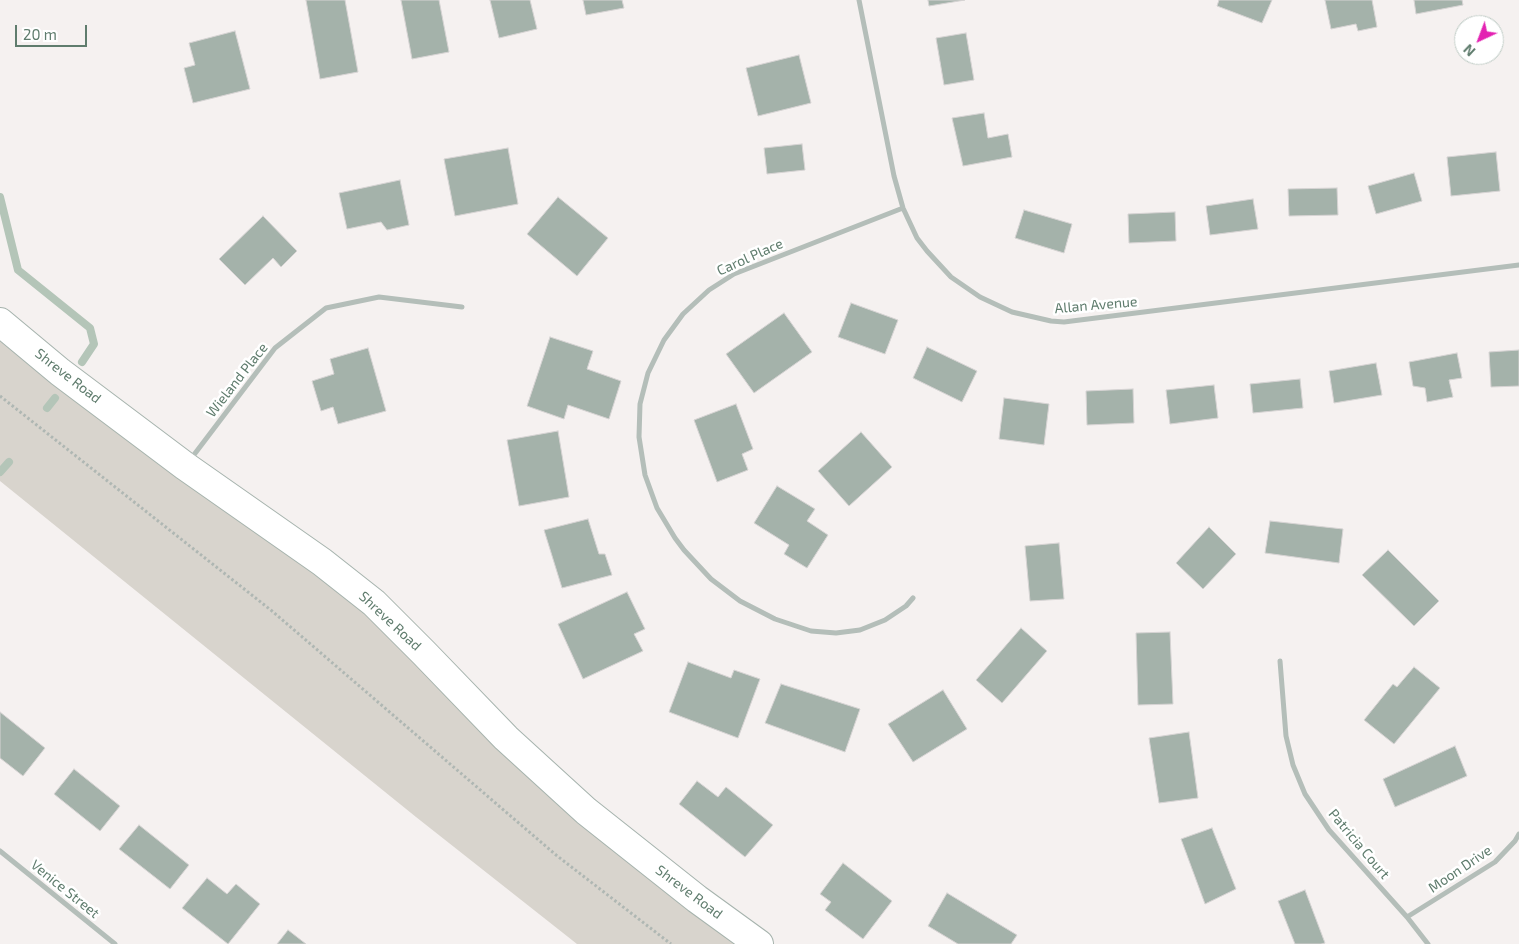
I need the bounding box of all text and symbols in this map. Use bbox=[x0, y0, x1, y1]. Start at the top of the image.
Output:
scale bar bbox=[18, 15, 90, 47]
north arrow bbox=[1454, 15, 1504, 65]
text: 20 m bbox=[23, 25, 57, 43]
text: N bbox=[1460, 41, 1479, 60]
street label: Carol Place bbox=[714, 235, 786, 279]
street label: Allan Avenue bbox=[1054, 293, 1138, 317]
street label: Wieland Place bbox=[203, 339, 271, 421]
street label: Shreve Road bbox=[32, 345, 104, 407]
street label: Shreve Road bbox=[355, 588, 425, 654]
street label: Patricia Court bbox=[1325, 806, 1393, 882]
street label: Moon Drive bbox=[1425, 842, 1495, 896]
street label: Venice Street bbox=[27, 856, 103, 922]
street label: Shreve Road bbox=[652, 861, 726, 923]

